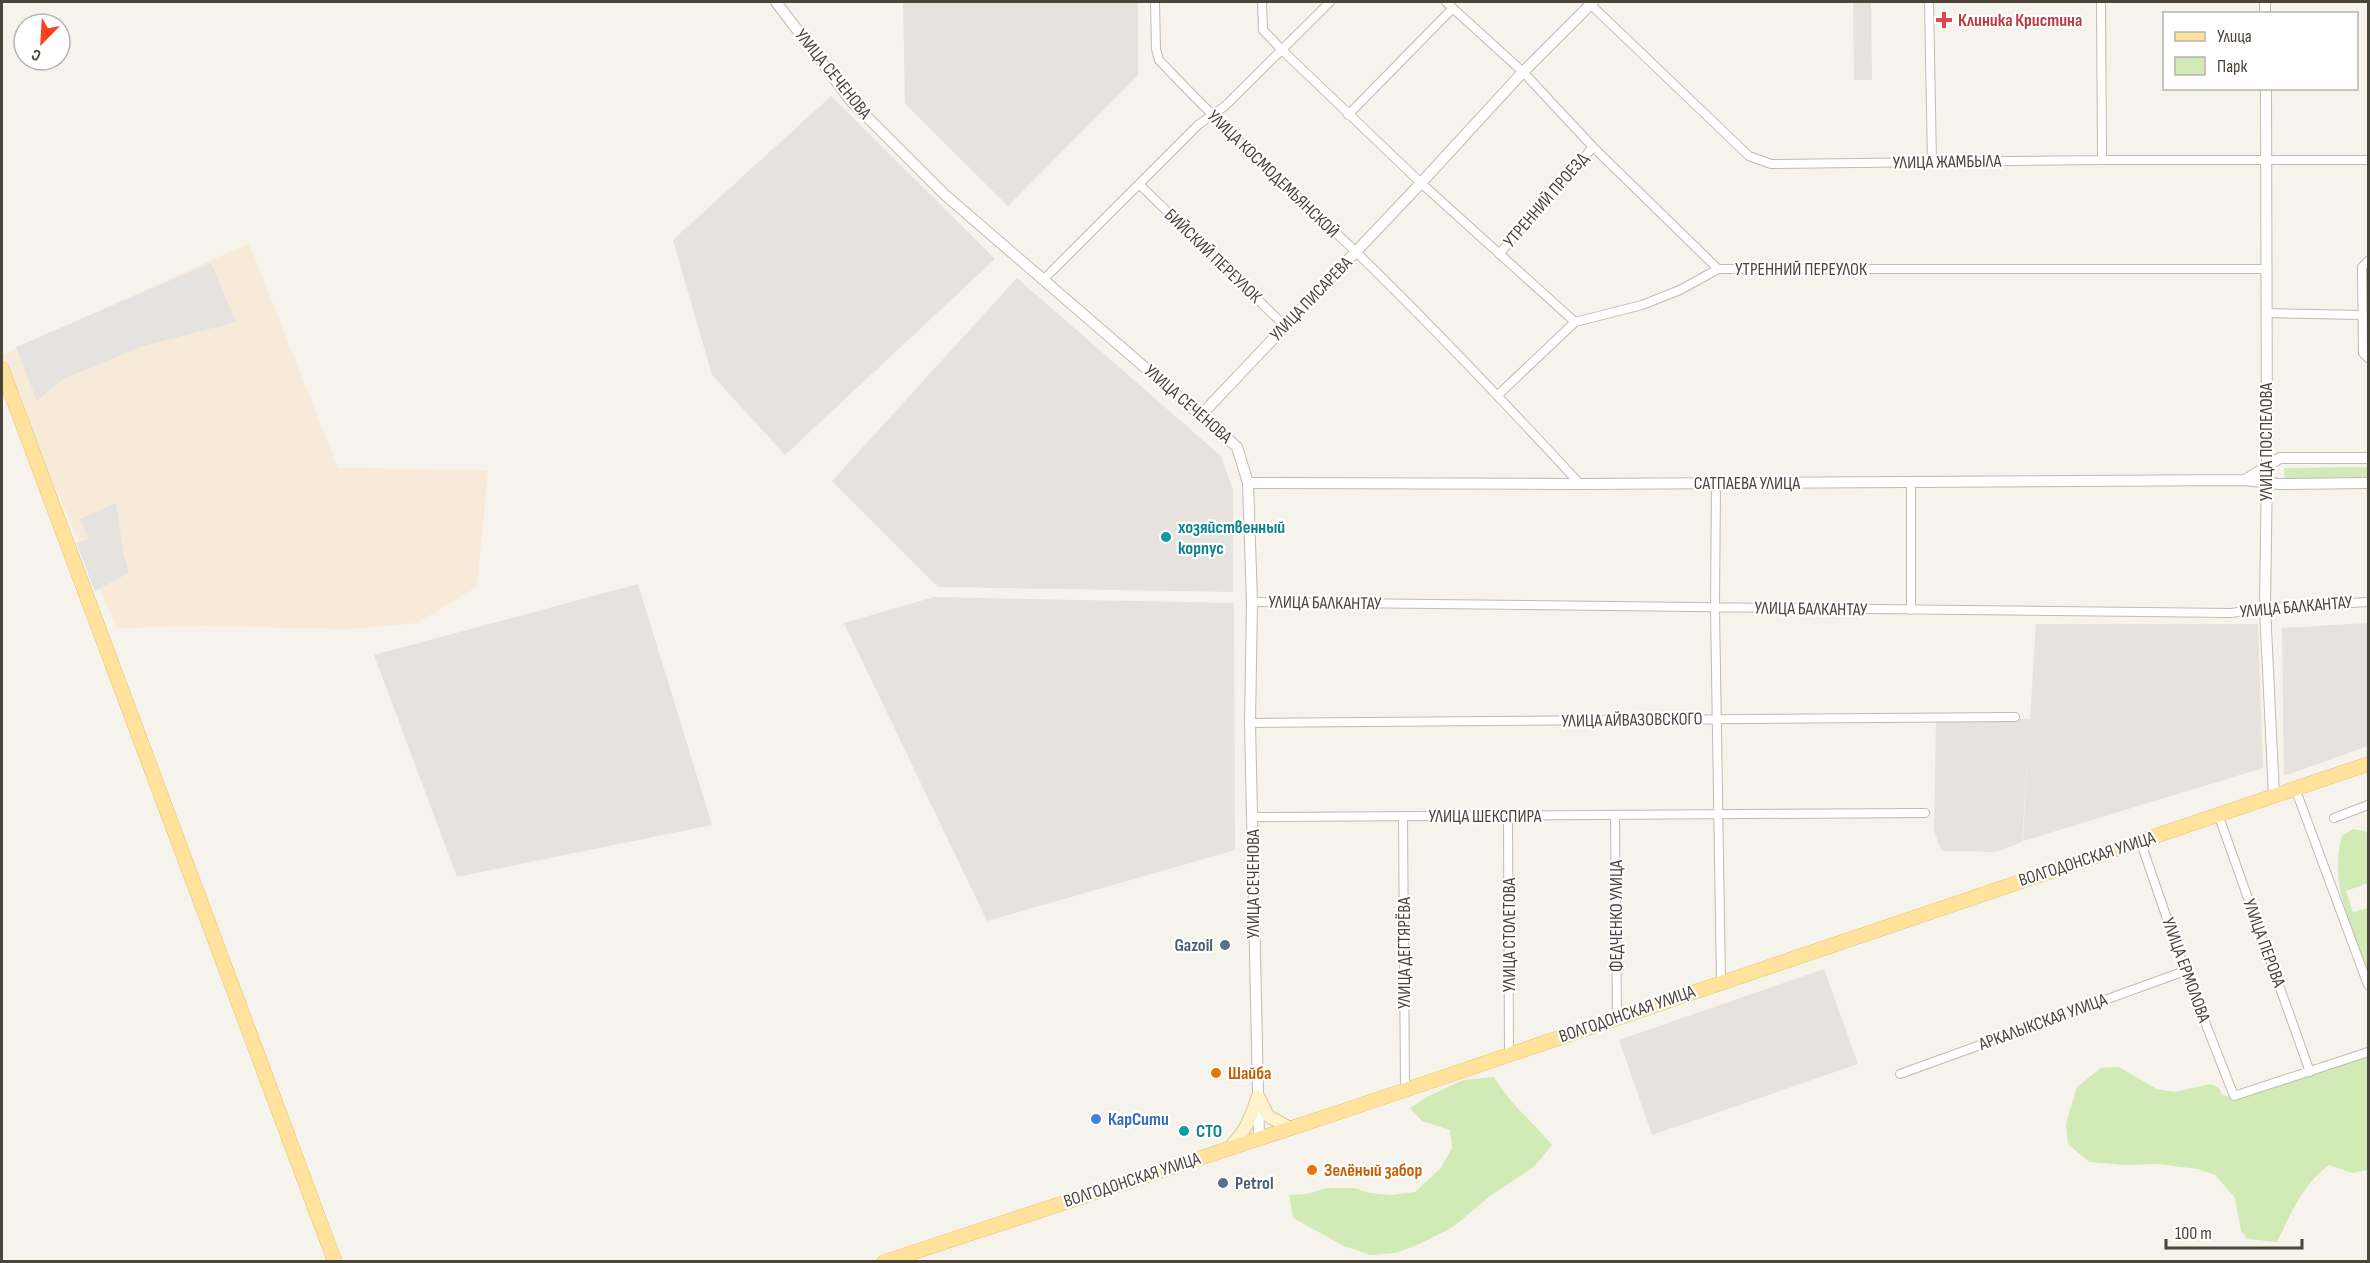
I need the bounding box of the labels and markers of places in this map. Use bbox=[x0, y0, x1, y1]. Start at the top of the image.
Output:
place label: Клиника Кристина bbox=[1958, 10, 2082, 31]
marker: Клиника Кристина bbox=[1935, 11, 1953, 29]
place label: хозяйственный корпус bbox=[1178, 517, 1285, 559]
marker: хозяйственный корпус bbox=[1159, 530, 1173, 544]
place label: Gazoil bbox=[1174, 935, 1213, 956]
marker: Gazoil bbox=[1218, 938, 1232, 952]
place label: Шайба bbox=[1228, 1063, 1271, 1084]
marker: Шайба bbox=[1209, 1066, 1223, 1080]
place label: КарСити bbox=[1108, 1109, 1169, 1130]
marker: КарСити bbox=[1089, 1112, 1103, 1126]
place label: СТО bbox=[1196, 1121, 1222, 1142]
marker: СТО bbox=[1177, 1124, 1191, 1138]
place label: Зелёный забор bbox=[1324, 1160, 1422, 1181]
marker: Зелёный забор bbox=[1305, 1163, 1319, 1177]
place label: Petrol bbox=[1235, 1173, 1274, 1194]
marker: Petrol bbox=[1216, 1176, 1230, 1190]

